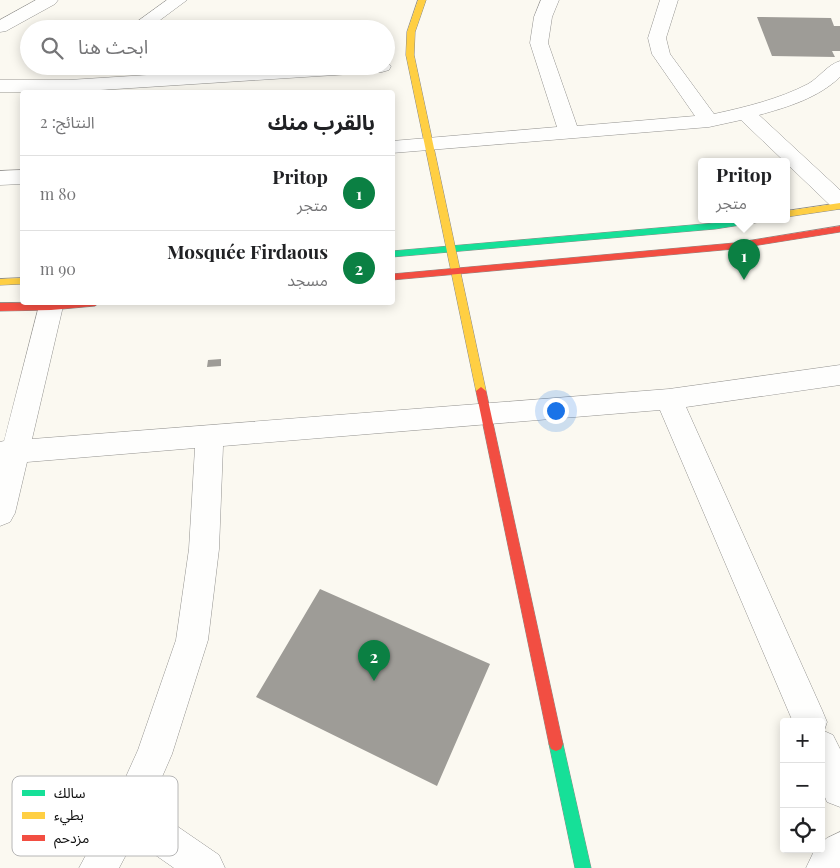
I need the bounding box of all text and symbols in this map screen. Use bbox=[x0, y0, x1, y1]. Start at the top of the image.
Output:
search box bbox=[20, 20, 395, 75]
text: ابحث هنا bbox=[78, 33, 148, 59]
icon: search bbox=[38, 34, 66, 62]
text: بالقرب منك bbox=[268, 107, 375, 135]
text: النتائج: 2 bbox=[40, 111, 95, 132]
popup bbox=[698, 158, 790, 223]
text: Pritop bbox=[716, 161, 772, 187]
text: Pritop bbox=[272, 163, 328, 189]
text: 80 m bbox=[40, 183, 76, 204]
text: 1 bbox=[356, 183, 362, 204]
text: متجر bbox=[716, 192, 747, 213]
text: متجر bbox=[297, 194, 328, 215]
text: Mosquée Firdaous bbox=[167, 238, 328, 264]
pin: 1 bbox=[728, 239, 760, 280]
text: 90 m bbox=[40, 258, 76, 279]
text: 2 bbox=[355, 258, 363, 279]
text: مسجد bbox=[287, 269, 328, 290]
your location bbox=[543, 398, 569, 424]
pin: 2 bbox=[358, 640, 390, 681]
map controls bbox=[780, 718, 825, 853]
button: + bbox=[780, 718, 825, 763]
button: − bbox=[780, 763, 825, 808]
legend bbox=[12, 776, 178, 856]
text: سالك bbox=[54, 783, 86, 802]
text: بطيء bbox=[54, 805, 84, 826]
button: locate bbox=[780, 808, 825, 853]
text: مزدحم bbox=[54, 828, 89, 849]

